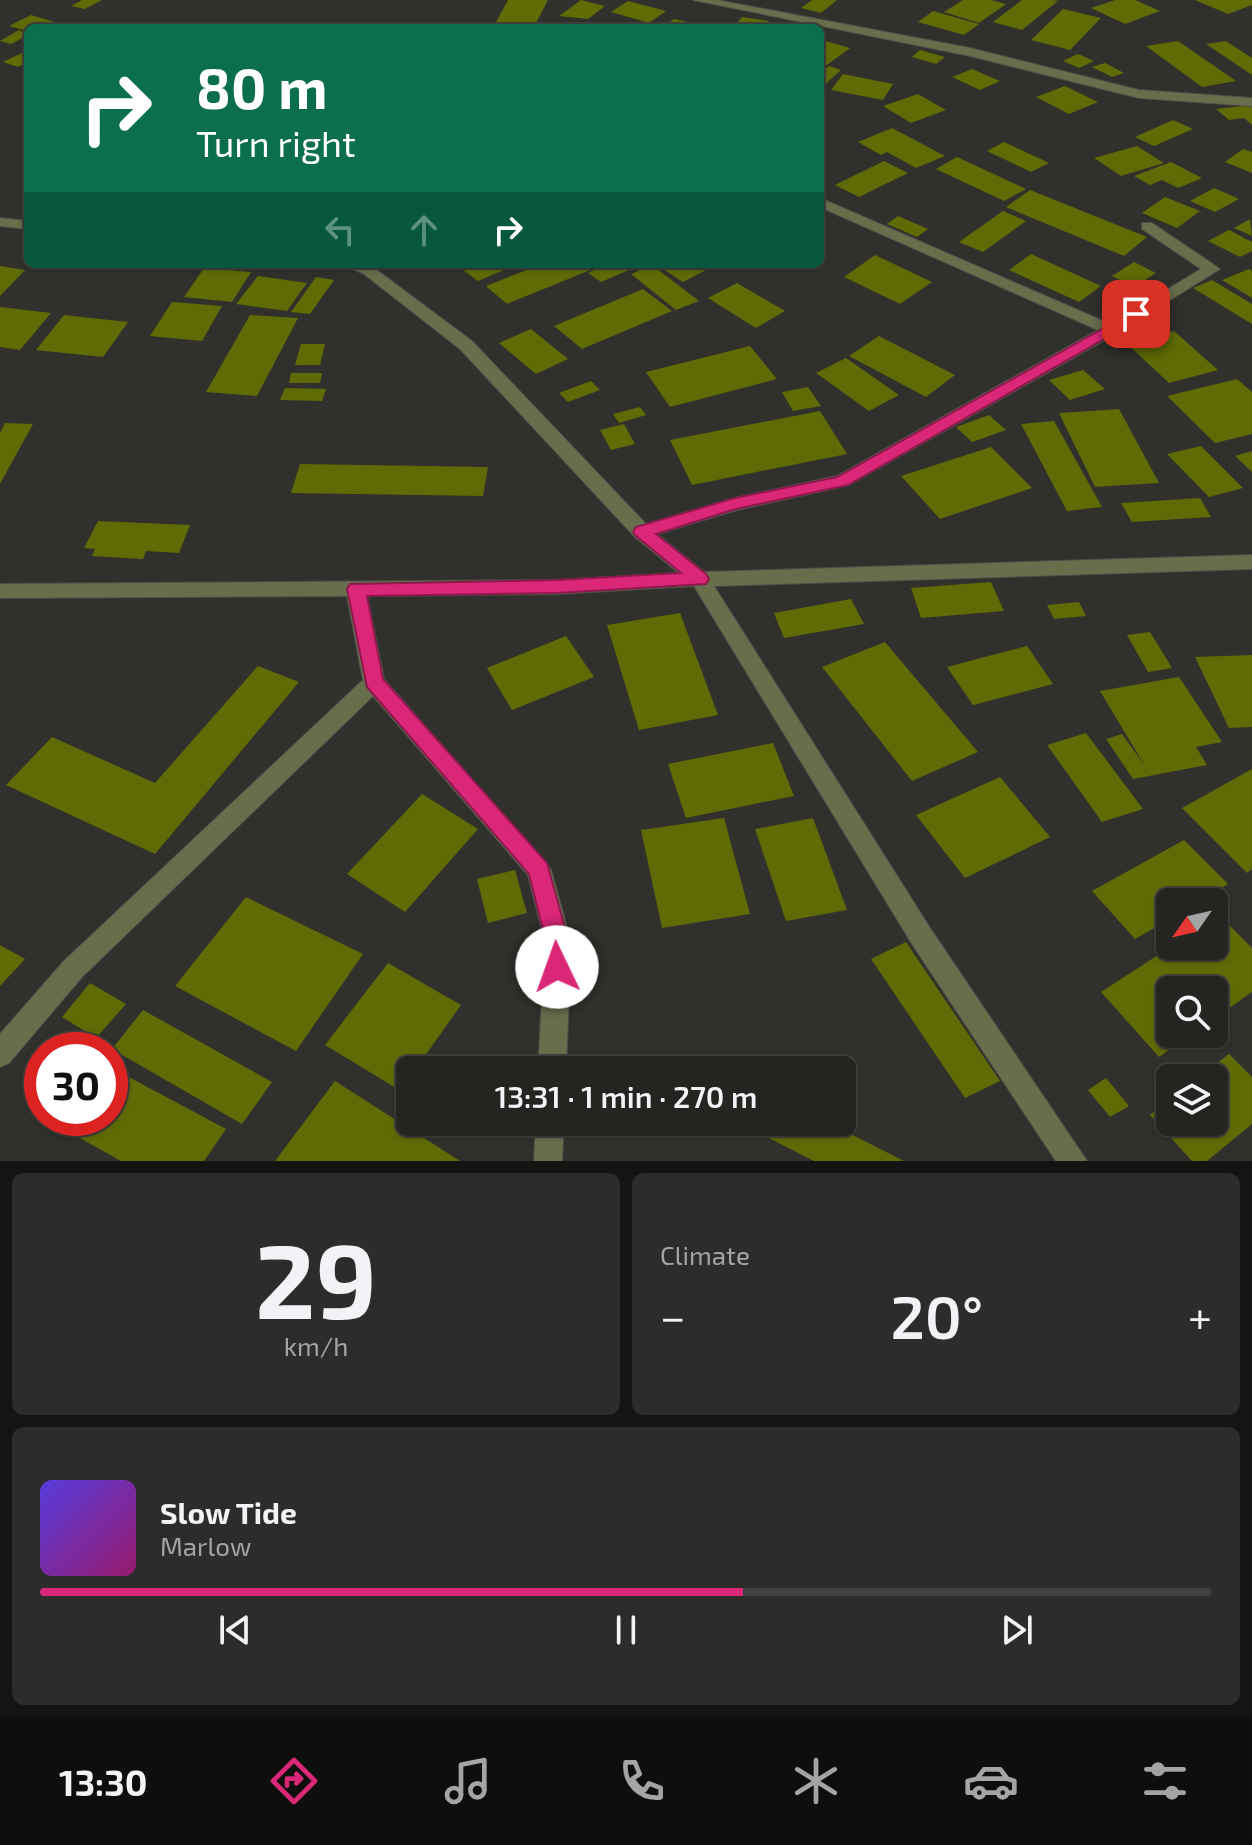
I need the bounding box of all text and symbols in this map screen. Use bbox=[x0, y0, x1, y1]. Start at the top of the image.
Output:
text: 80 m bbox=[196, 53, 328, 120]
icon: right bbox=[64, 56, 168, 160]
text: Turn right bbox=[196, 121, 356, 164]
icon: left bbox=[318, 208, 362, 252]
icon: ahead bbox=[402, 208, 446, 252]
icon: right bbox=[486, 208, 530, 252]
pin bbox=[1102, 280, 1170, 348]
icon: arrive bbox=[1114, 292, 1158, 336]
north arrow bbox=[1156, 888, 1228, 960]
map controls bbox=[1156, 888, 1228, 1136]
position arrow bbox=[515, 925, 599, 1009]
button: search bbox=[1156, 976, 1228, 1048]
speed limit sign: 30 bbox=[24, 1032, 128, 1136]
button: layers bbox=[1156, 1064, 1228, 1136]
text: 13:31 · 1 min · 270 m bbox=[495, 1078, 757, 1114]
text: 29 bbox=[255, 1215, 377, 1340]
text: Climate bbox=[660, 1239, 750, 1270]
text: 20° bbox=[890, 1279, 983, 1351]
text: − bbox=[660, 1289, 686, 1342]
text: + bbox=[1188, 1289, 1212, 1342]
text: km/h bbox=[284, 1330, 348, 1361]
text: Slow Tide bbox=[160, 1494, 297, 1530]
text: Marlow bbox=[160, 1530, 251, 1561]
icon: previous bbox=[213, 1608, 257, 1652]
icon: pause bbox=[604, 1608, 648, 1652]
icon: next bbox=[995, 1608, 1039, 1652]
icon: directions bbox=[266, 1753, 322, 1809]
icon: music bbox=[440, 1753, 496, 1809]
icon: phone bbox=[614, 1753, 670, 1809]
icon: climate bbox=[788, 1753, 844, 1809]
icon: car bbox=[963, 1753, 1019, 1809]
icon: filters bbox=[1137, 1753, 1193, 1809]
text: 13:30 bbox=[59, 1760, 147, 1803]

